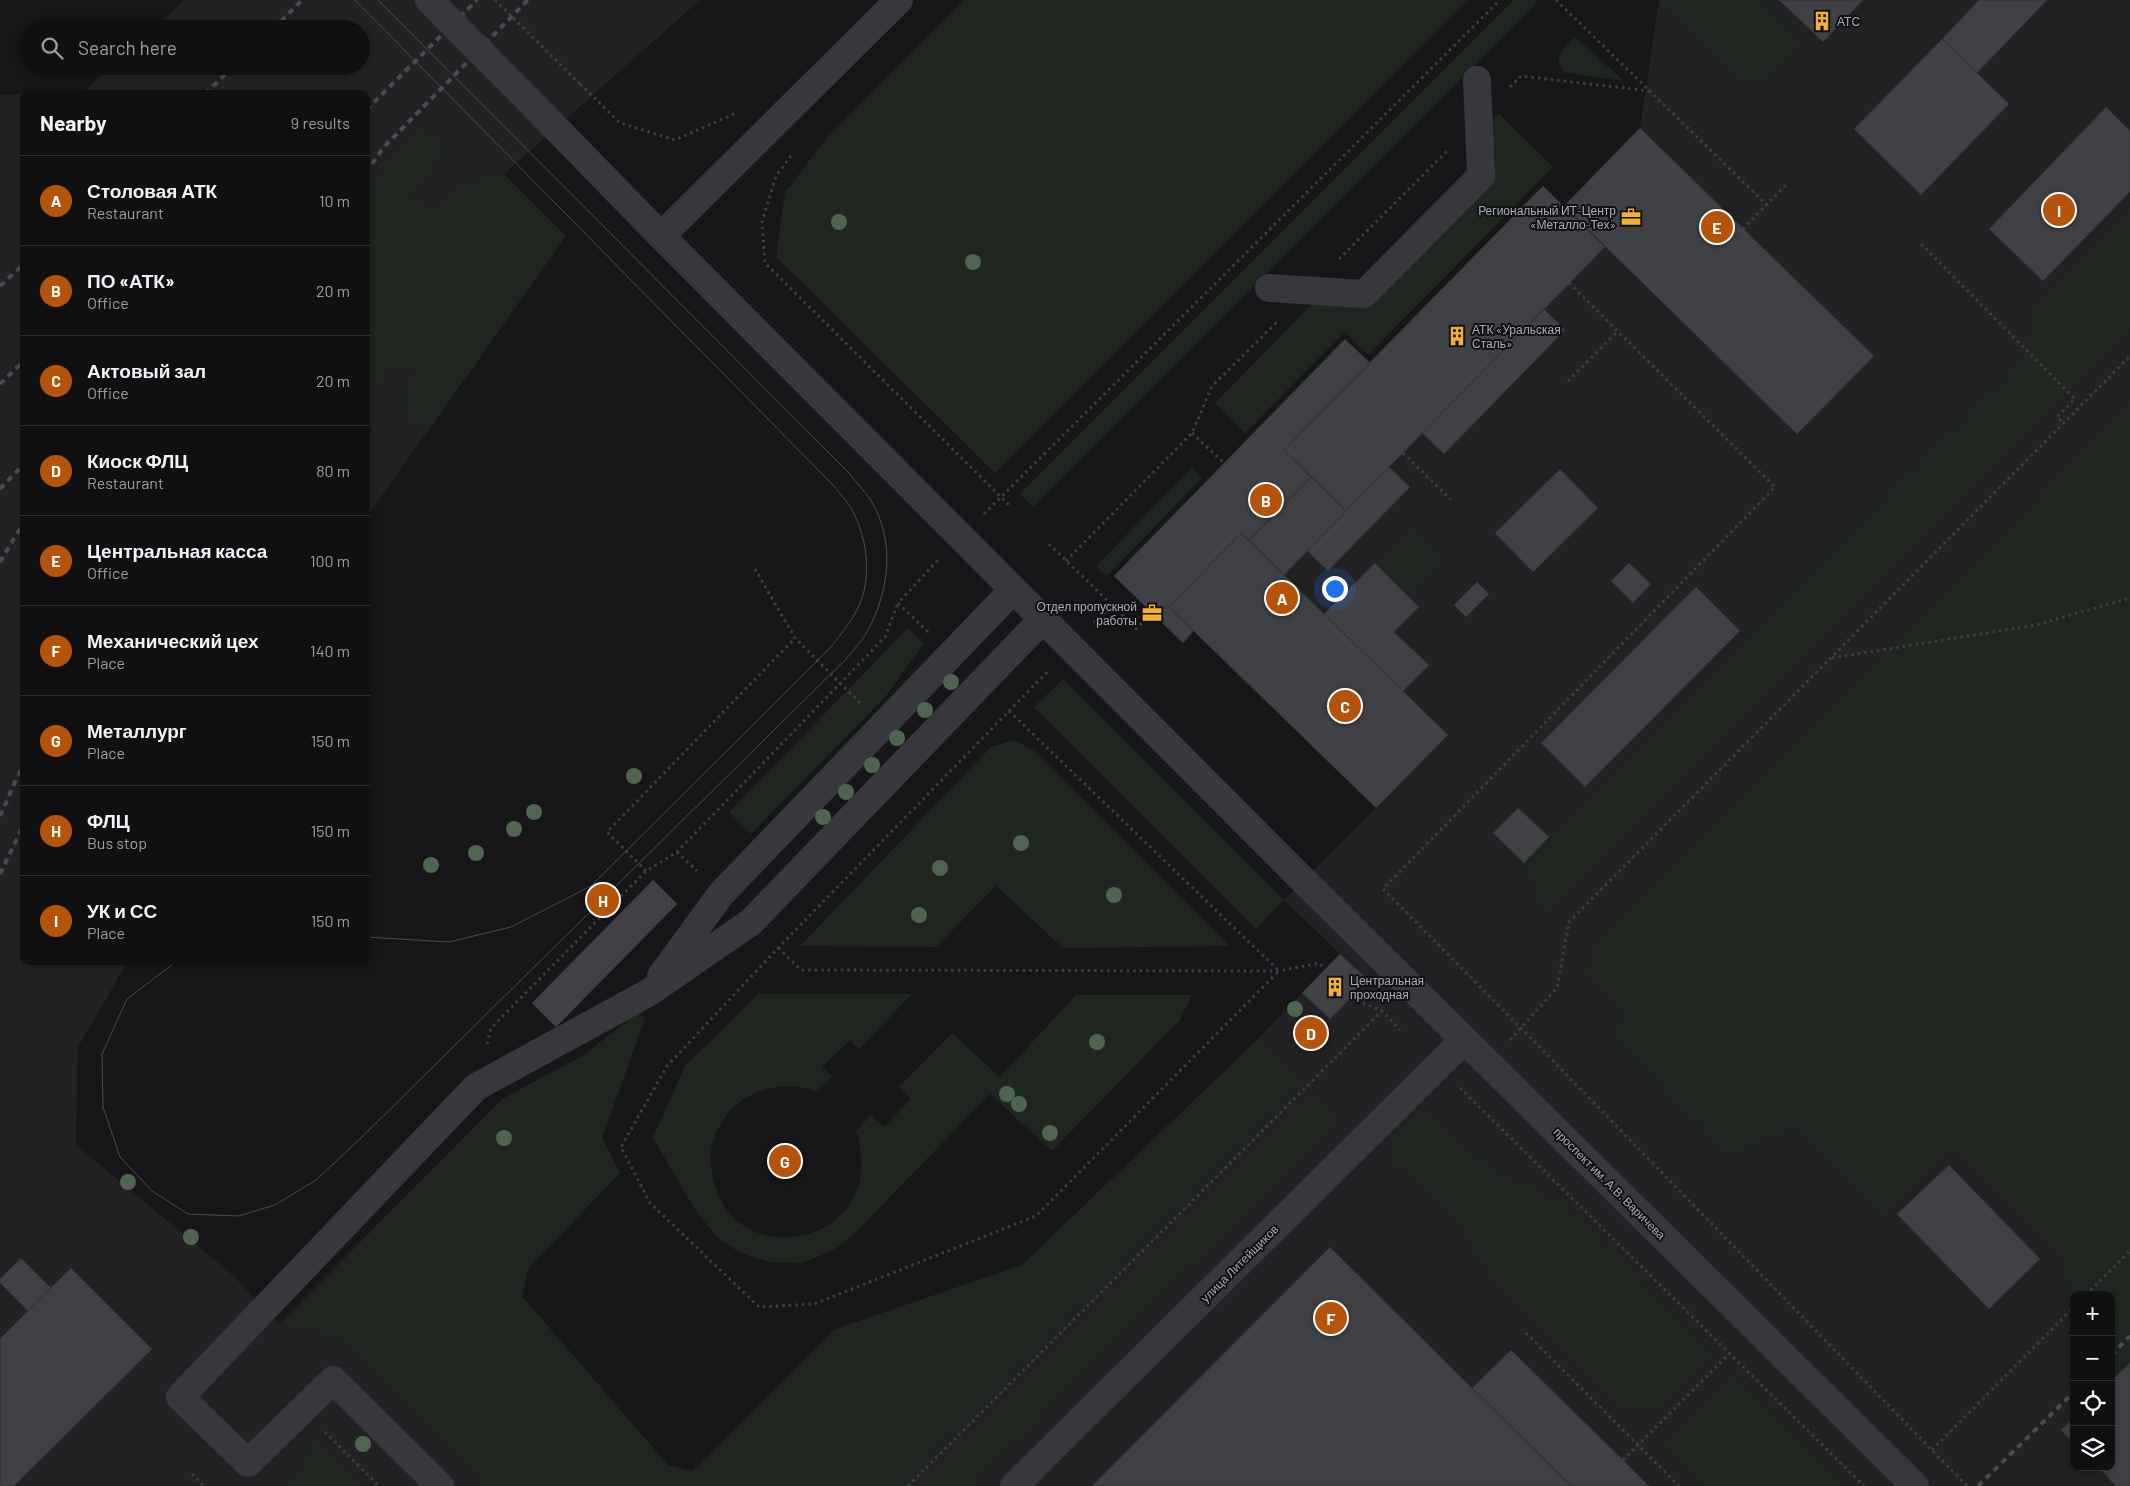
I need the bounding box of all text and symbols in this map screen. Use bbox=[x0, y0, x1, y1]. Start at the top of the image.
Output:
building icon: АТС bbox=[1811, 10, 1833, 32]
place label: АТС bbox=[1837, 14, 1860, 28]
search box bbox=[20, 20, 370, 75]
icon: search bbox=[38, 34, 66, 62]
text: Search here bbox=[78, 36, 177, 59]
text: Nearby bbox=[40, 110, 106, 135]
text: 9 results bbox=[291, 113, 350, 132]
text: Столовая АТК bbox=[87, 179, 217, 202]
text: A bbox=[51, 191, 61, 210]
text: 10 m bbox=[319, 191, 350, 210]
pin: I bbox=[2043, 191, 2075, 229]
text: Restaurant bbox=[87, 203, 164, 222]
place label: Региональный ИТ-Центр «Металло-Тех» bbox=[1478, 203, 1616, 231]
office icon: Региональный ИТ-Центр «Металло-Тех» bbox=[1620, 206, 1642, 228]
pin: E bbox=[1701, 208, 1733, 246]
text: ПО «АТК» bbox=[87, 269, 175, 292]
text: B bbox=[51, 281, 61, 300]
text: 20 m bbox=[316, 281, 350, 300]
text: Office bbox=[87, 293, 129, 312]
place label: АТК «Уральская Сталь» bbox=[1472, 322, 1561, 350]
building icon: АТК «Уральская Сталь» bbox=[1446, 325, 1468, 347]
text: Актовый зал bbox=[87, 359, 206, 382]
text: C bbox=[51, 371, 61, 390]
text: 20 m bbox=[316, 371, 350, 390]
text: Office bbox=[87, 383, 129, 402]
text: Киоск ФЛЦ bbox=[87, 449, 188, 472]
text: D bbox=[51, 461, 61, 480]
text: 80 m bbox=[316, 461, 350, 480]
text: Restaurant bbox=[87, 473, 164, 492]
pin: B bbox=[1250, 481, 1282, 519]
text: Центральная касса bbox=[87, 539, 267, 562]
text: E bbox=[51, 551, 61, 570]
text: 100 m bbox=[310, 551, 350, 570]
text: Office bbox=[87, 563, 129, 582]
your location bbox=[1322, 576, 1348, 602]
pin: A bbox=[1266, 579, 1298, 617]
place label: Отдел пропускной работы bbox=[1036, 599, 1137, 628]
office icon: Отдел пропускной работы bbox=[1141, 602, 1163, 624]
text: Механический цех bbox=[87, 629, 259, 652]
text: F bbox=[52, 641, 60, 660]
text: 140 m bbox=[310, 641, 350, 660]
text: Place bbox=[87, 653, 125, 672]
pin: C bbox=[1329, 687, 1361, 725]
text: Металлург bbox=[87, 719, 187, 742]
text: G bbox=[51, 731, 61, 750]
text: 150 m bbox=[311, 731, 350, 750]
text: Place bbox=[87, 743, 125, 762]
text: ФЛЦ bbox=[87, 809, 130, 832]
text: H bbox=[51, 821, 61, 840]
text: 150 m bbox=[311, 821, 350, 840]
text: Bus stop bbox=[87, 833, 147, 852]
pin: H bbox=[587, 881, 619, 919]
text: УК и СС bbox=[87, 899, 157, 922]
text: I bbox=[54, 911, 58, 930]
text: 150 m bbox=[311, 911, 350, 930]
text: Place bbox=[87, 923, 125, 942]
place label: Центральная проходная bbox=[1350, 973, 1424, 1002]
building icon: Центральная проходная bbox=[1324, 976, 1346, 998]
pin: D bbox=[1295, 1014, 1327, 1052]
street label: проспект им. А.В. Варичева bbox=[1551, 1124, 1669, 1243]
pin: G bbox=[769, 1142, 801, 1180]
street label: улица Литейщиков bbox=[1197, 1221, 1281, 1305]
map controls bbox=[2070, 1291, 2115, 1471]
button: + bbox=[2070, 1291, 2115, 1336]
pin: F bbox=[1315, 1299, 1347, 1337]
button: − bbox=[2070, 1336, 2115, 1381]
button: locate bbox=[2070, 1381, 2115, 1426]
button: layers bbox=[2070, 1426, 2115, 1471]

